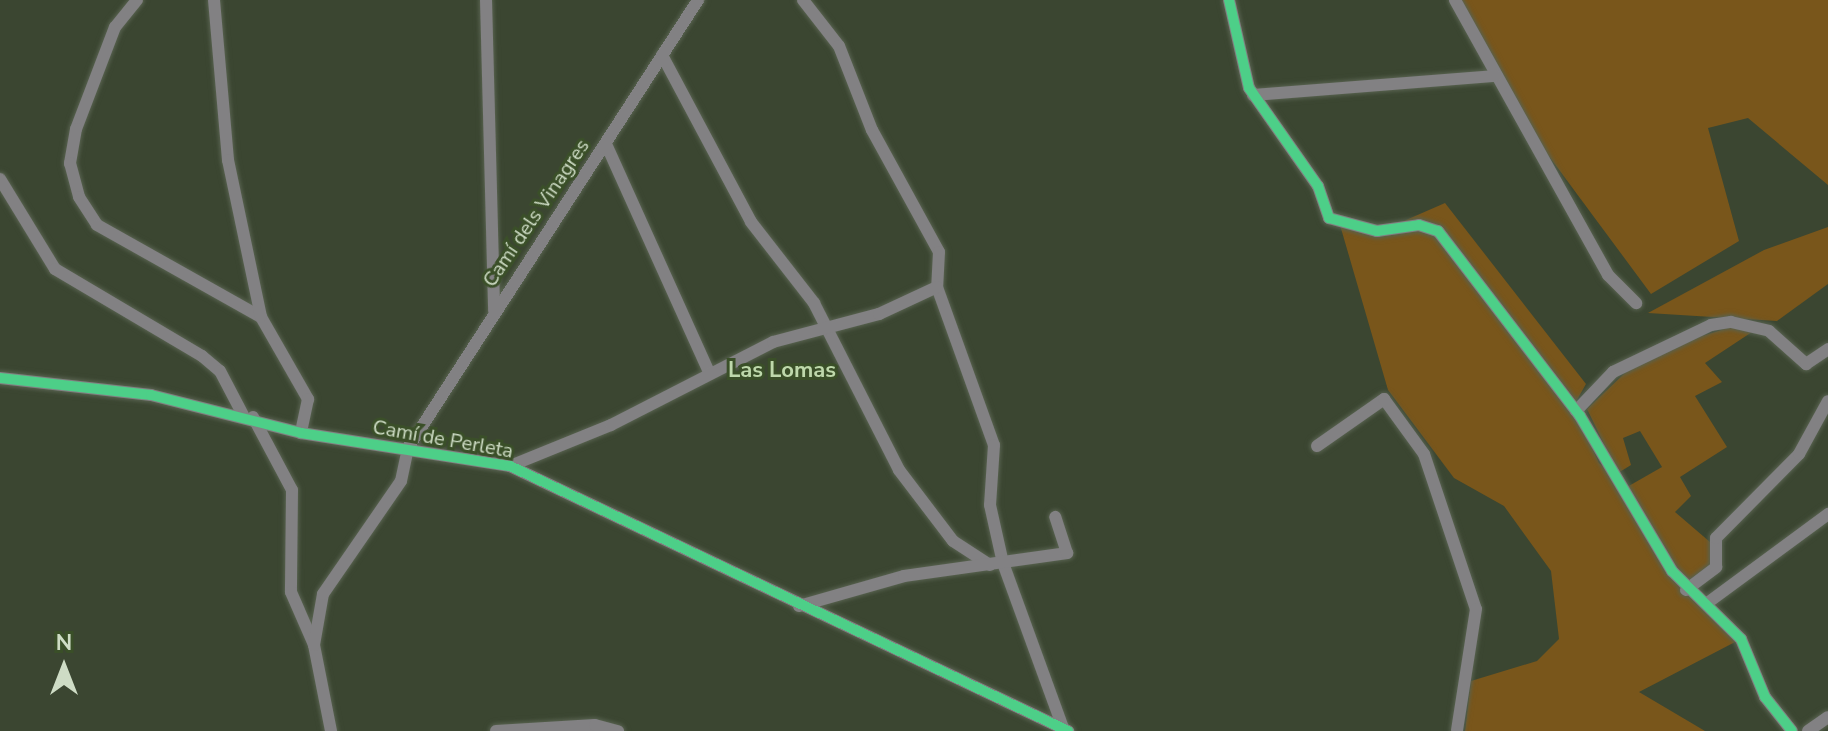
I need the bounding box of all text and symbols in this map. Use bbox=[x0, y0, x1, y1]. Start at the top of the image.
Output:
street label: Camí dels Vinagres bbox=[478, 135, 594, 291]
district label: Las Lomas bbox=[728, 358, 836, 384]
street label: Camí de Perleta bbox=[371, 415, 515, 463]
north arrow bbox=[24, 627, 104, 707]
text: N bbox=[56, 628, 72, 658]

